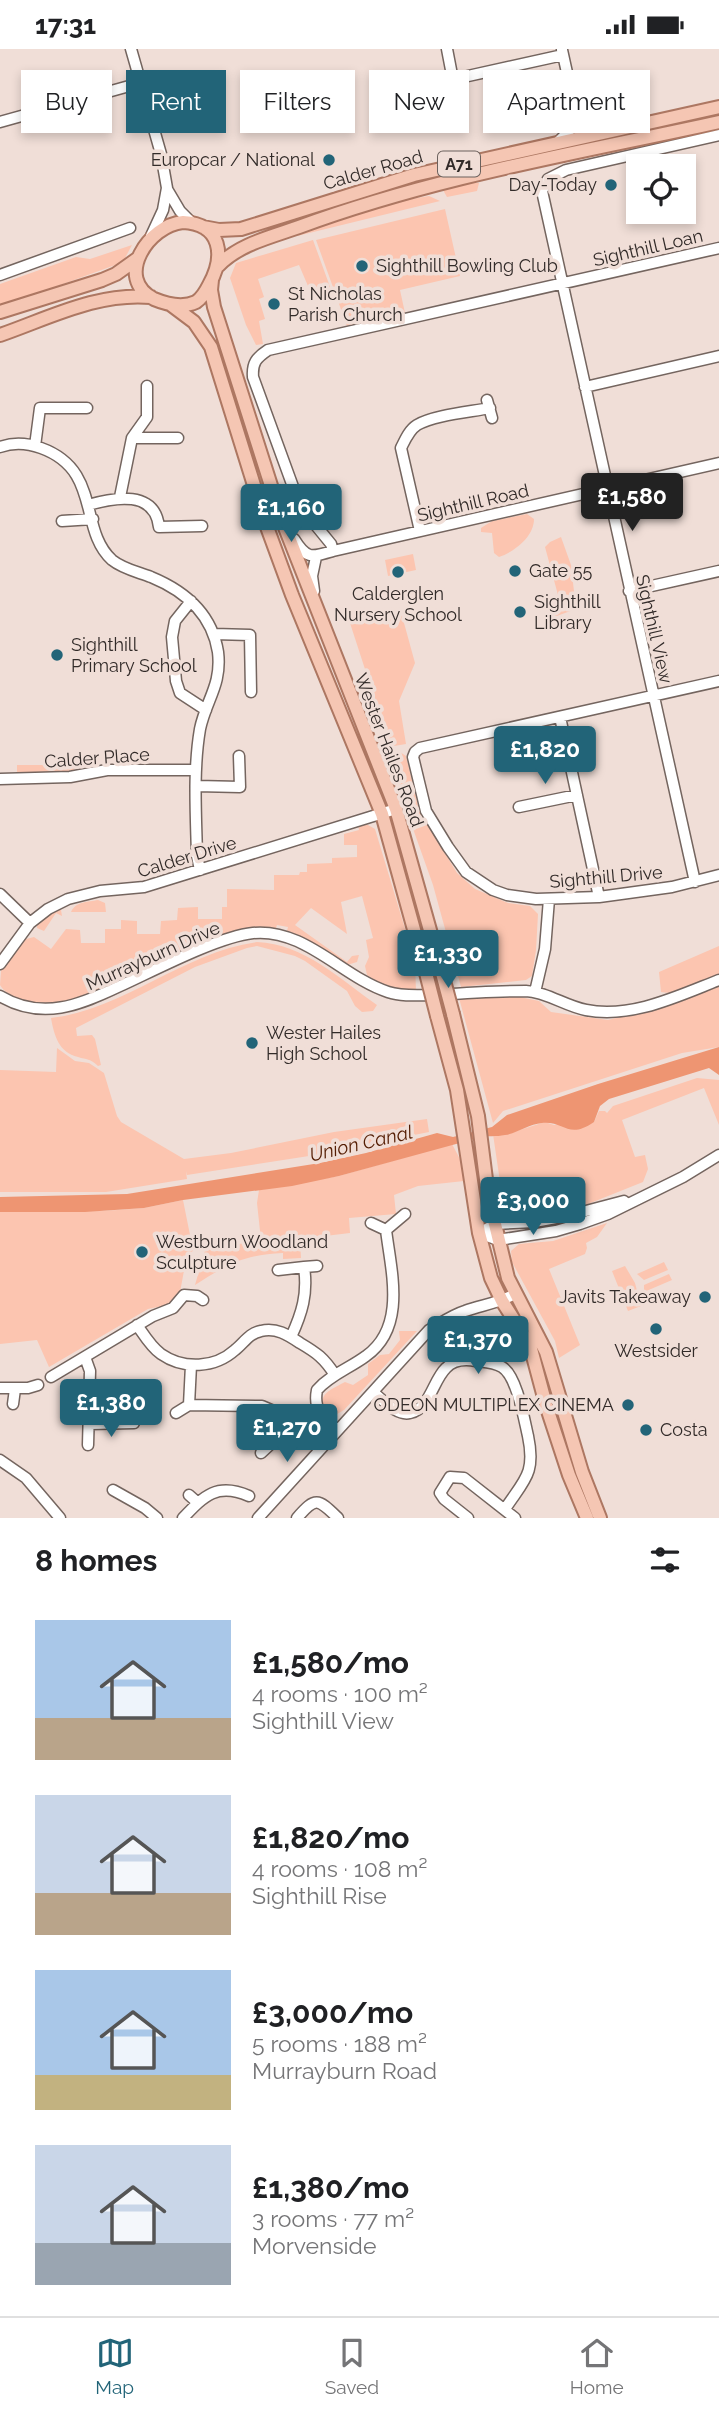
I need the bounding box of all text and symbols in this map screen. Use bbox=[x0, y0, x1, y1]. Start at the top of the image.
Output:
text: 17:31 bbox=[35, 10, 96, 40]
chip: Buy bbox=[21, 70, 112, 133]
chip: Rent bbox=[126, 70, 226, 133]
chip: Filters bbox=[240, 70, 355, 133]
chip: New bbox=[369, 70, 469, 133]
chip: Apartment bbox=[483, 70, 650, 133]
street label: Calder Road bbox=[321, 145, 425, 194]
place label: Europcar / National bbox=[151, 149, 315, 170]
road number: A71 bbox=[438, 151, 480, 176]
marker: Europcar / National bbox=[321, 152, 337, 168]
map controls bbox=[626, 154, 696, 224]
button: locate bbox=[626, 154, 696, 224]
place label: Day-Today bbox=[509, 174, 597, 195]
marker: Day-Today bbox=[603, 177, 619, 193]
street label: Sighthill Loan bbox=[591, 225, 705, 270]
place label: Sighthill Bowling Club bbox=[376, 255, 558, 276]
marker: Sighthill Bowling Club bbox=[354, 258, 370, 274]
place label: St Nicholas Parish Church bbox=[288, 283, 403, 325]
marker: St Nicholas Parish Church bbox=[266, 296, 282, 312]
pin: £1,580 bbox=[575, 473, 689, 533]
street label: Sighthill Road bbox=[415, 479, 531, 526]
text: £1,580 bbox=[597, 482, 667, 509]
pin: £1,160 bbox=[234, 484, 348, 544]
text: £1,160 bbox=[257, 493, 325, 520]
place label: Gate 55 bbox=[529, 560, 592, 581]
marker: Gate 55 bbox=[507, 563, 523, 579]
marker: Calderglen Nursery School bbox=[390, 564, 406, 580]
street label: Sighthill View bbox=[632, 572, 677, 686]
place label: Calderglen Nursery School bbox=[334, 583, 462, 625]
place label: Sighthill Library bbox=[534, 591, 601, 633]
marker: Sighthill Library bbox=[512, 604, 528, 620]
place label: Sighthill Primary School bbox=[71, 634, 197, 676]
marker: Sighthill Primary School bbox=[49, 647, 65, 663]
street label: Wester Hailes Road bbox=[351, 670, 428, 830]
pin: £1,820 bbox=[488, 727, 602, 786]
text: £1,820 bbox=[510, 735, 580, 762]
street label: Calder Place bbox=[44, 743, 151, 772]
street label: Calder Drive bbox=[135, 831, 239, 882]
street label: Sighthill Drive bbox=[548, 861, 664, 892]
street label: Murrayburn Drive bbox=[83, 916, 223, 995]
pin: £1,330 bbox=[391, 930, 505, 990]
text: £1,330 bbox=[413, 939, 483, 966]
place label: Wester Hailes High School bbox=[266, 1022, 381, 1064]
marker: Wester Hailes High School bbox=[244, 1035, 260, 1051]
water label: Union Canal bbox=[307, 1120, 415, 1166]
pin: £3,000 bbox=[476, 1177, 590, 1237]
text: £3,000 bbox=[496, 1186, 570, 1213]
place label: Westburn Woodland Sculpture bbox=[156, 1231, 328, 1273]
marker: Westburn Woodland Sculpture bbox=[134, 1244, 150, 1260]
place label: Javits Takeaway bbox=[559, 1286, 691, 1307]
marker: Javits Takeaway bbox=[697, 1289, 713, 1305]
pin: £1,370 bbox=[421, 1317, 535, 1376]
marker: Westsider bbox=[648, 1321, 664, 1337]
text: £1,370 bbox=[443, 1325, 513, 1352]
place label: Westsider bbox=[614, 1340, 698, 1361]
pin: £1,380 bbox=[54, 1379, 168, 1439]
text: £1,380 bbox=[76, 1388, 146, 1415]
place label: ODEON MULTIPLEX CINEMA bbox=[374, 1394, 614, 1415]
marker: ODEON MULTIPLEX CINEMA bbox=[620, 1397, 636, 1413]
pin: £1,270 bbox=[230, 1405, 344, 1464]
text: £1,270 bbox=[252, 1413, 322, 1440]
place label: Costa bbox=[660, 1419, 708, 1440]
marker: Costa bbox=[638, 1422, 654, 1438]
icon: filters bbox=[646, 1541, 684, 1579]
text: 8 homes bbox=[35, 1543, 157, 1578]
text: £1,580/mo bbox=[252, 1645, 409, 1680]
icon: home bbox=[91, 1648, 175, 1732]
text: 4 rooms · 100 m² bbox=[252, 1680, 428, 1707]
text: Sighthill View bbox=[252, 1707, 394, 1734]
text: £1,820/mo bbox=[252, 1820, 409, 1855]
icon: home bbox=[91, 1823, 175, 1907]
text: 4 rooms · 108 m² bbox=[252, 1855, 427, 1882]
text: Sighthill Rise bbox=[252, 1882, 387, 1909]
text: £3,000/mo bbox=[252, 1995, 413, 2030]
icon: home bbox=[91, 1998, 175, 2082]
text: 5 rooms · 188 m² bbox=[252, 2030, 427, 2057]
text: Murrayburn Road bbox=[252, 2057, 437, 2084]
text: £1,380/mo bbox=[252, 2170, 409, 2205]
icon: home bbox=[91, 2173, 175, 2257]
text: 3 rooms · 77 m² bbox=[252, 2205, 414, 2232]
text: Morvenside bbox=[252, 2232, 376, 2259]
tab: Map bbox=[95, 2334, 134, 2398]
tab: Saved bbox=[325, 2334, 379, 2398]
tab: Home bbox=[570, 2334, 624, 2398]

